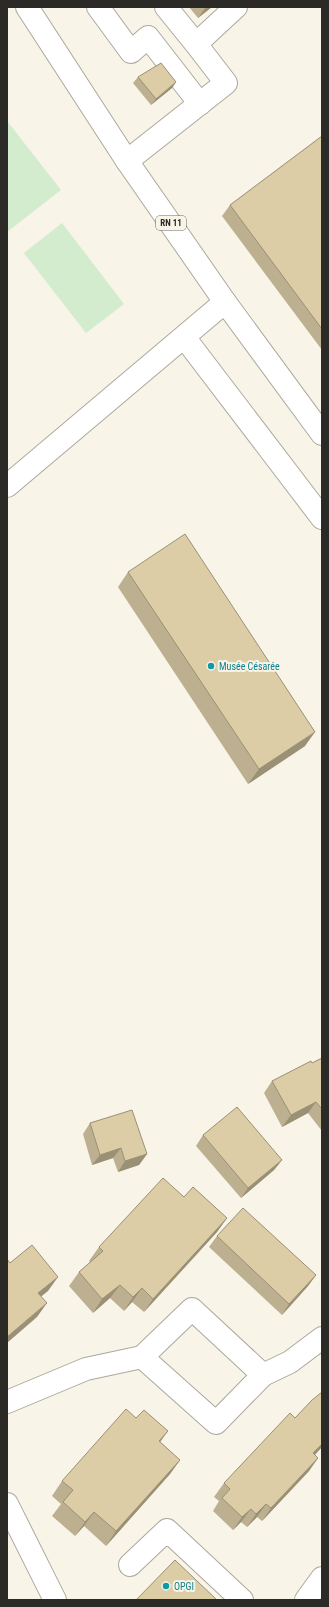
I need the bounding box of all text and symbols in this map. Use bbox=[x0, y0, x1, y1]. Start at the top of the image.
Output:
road number: RN 11 bbox=[156, 216, 186, 230]
marker: Musée Césarée bbox=[206, 661, 216, 671]
place label: Musée Césarée bbox=[219, 661, 280, 672]
marker: OPGI bbox=[161, 1581, 171, 1591]
place label: OPGI bbox=[174, 1581, 194, 1592]

